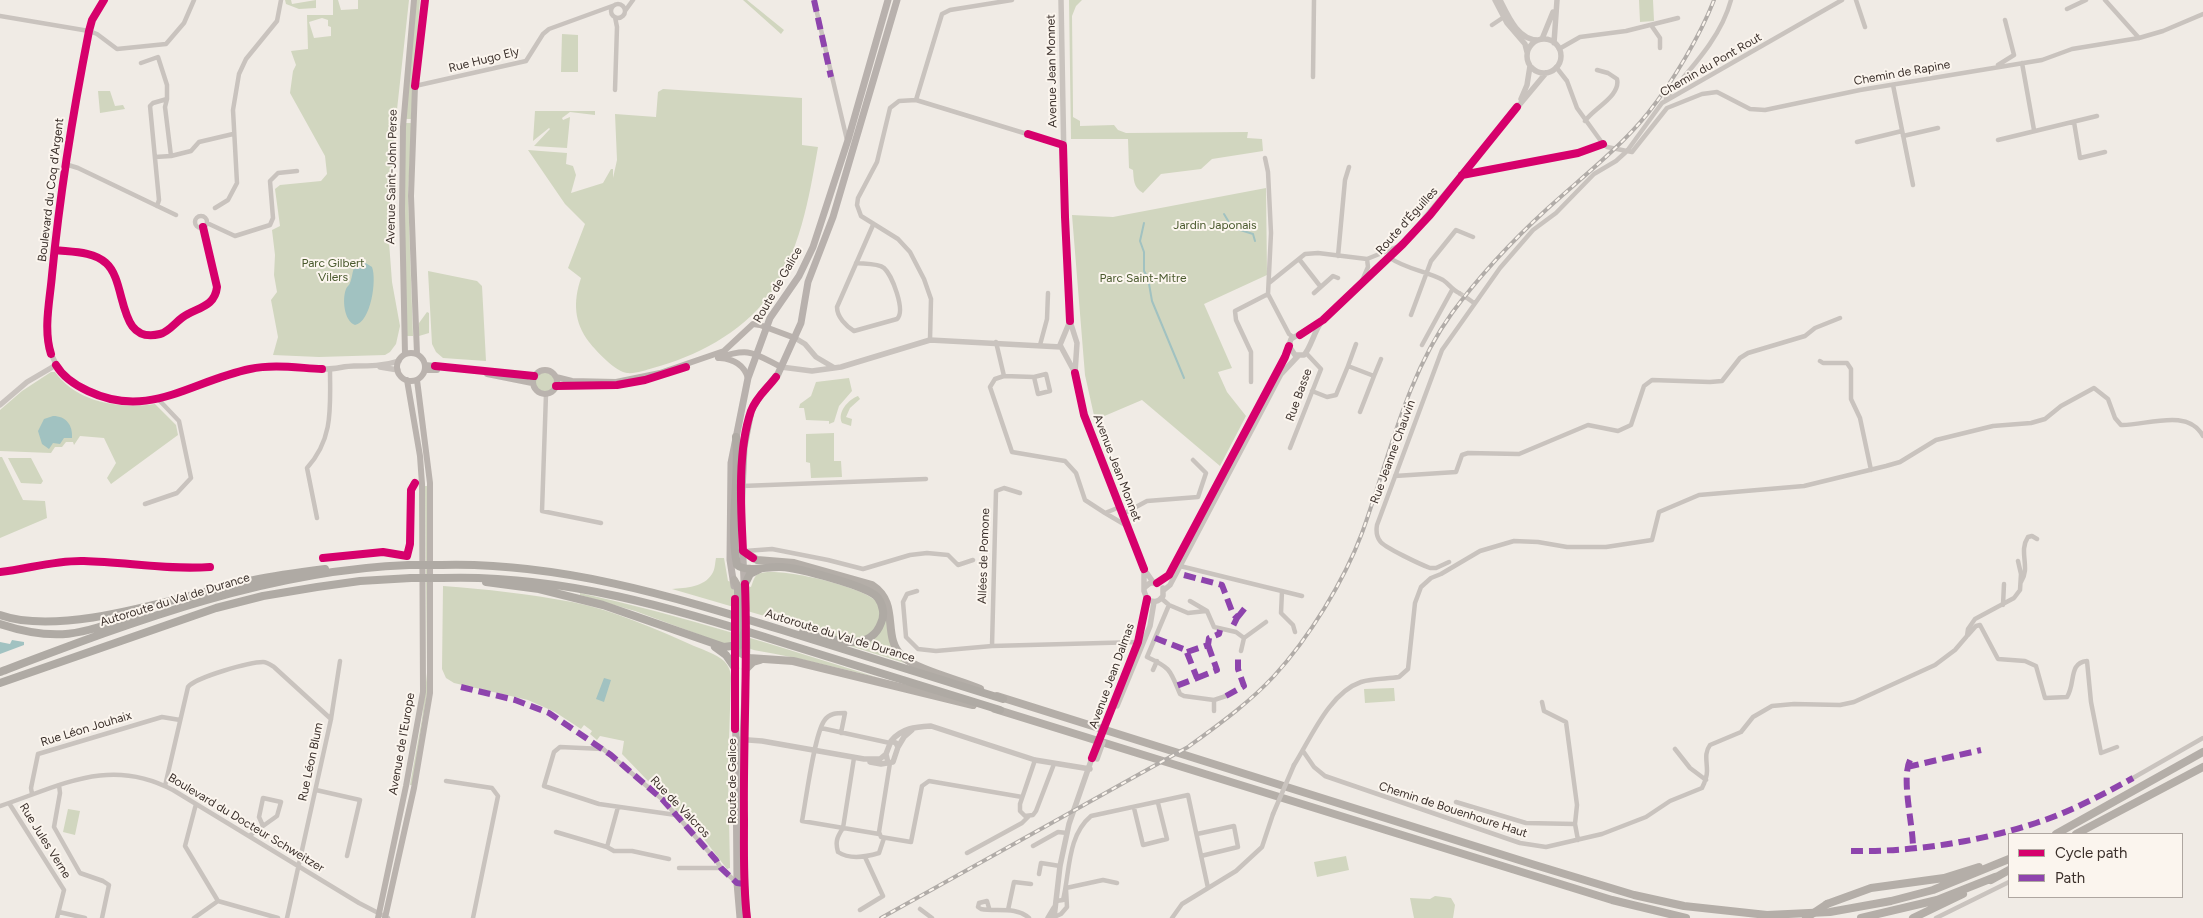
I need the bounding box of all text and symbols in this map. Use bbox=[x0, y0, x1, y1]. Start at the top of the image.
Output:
street label: Avenue Jean Monnet bbox=[1044, 14, 1060, 128]
street label: Chemin du Pont Rout bbox=[1658, 30, 1764, 100]
street label: Rue Hugo Ely bbox=[447, 44, 521, 76]
street label: Chemin de Rapine bbox=[1853, 57, 1951, 89]
street label: Avenue Saint-John Perse bbox=[384, 109, 400, 245]
street label: Boulevard du Coq d'Argent bbox=[35, 117, 67, 263]
street label: Route d'Éguilles bbox=[1373, 184, 1441, 258]
park label: Jardin Japonais bbox=[1173, 218, 1257, 232]
street label: Route de Galice bbox=[750, 244, 806, 326]
park label: Parc Gilbert Vilers bbox=[301, 256, 365, 284]
park label: Parc Saint-Mitre bbox=[1099, 271, 1187, 285]
street label: Rue Basse bbox=[1283, 367, 1315, 423]
street label: Rue Jeanne Chauvin bbox=[1368, 398, 1418, 506]
street label: Avenue Jean Monnet bbox=[1090, 412, 1144, 524]
street label: Allées de Pomone bbox=[975, 508, 993, 604]
street label: Autoroute du Val de Durance bbox=[98, 570, 252, 630]
street label: Autoroute du Val de Durance bbox=[763, 606, 917, 666]
street label: Avenue Jean Dalmas bbox=[1086, 621, 1138, 731]
street label: Avenue de l'Europe bbox=[386, 692, 418, 796]
street label: Rue Léon Jouhaix bbox=[39, 708, 133, 750]
street label: Rue Léon Blum bbox=[296, 721, 326, 803]
street label: Route de Galice bbox=[725, 738, 739, 824]
street label: Boulevard du Docteur Schweitzer bbox=[165, 771, 327, 875]
street label: Rue de Valcros bbox=[647, 773, 713, 841]
street label: Chemin de Bouenhoure Haut bbox=[1377, 779, 1529, 841]
street label: Rue Jules Verne bbox=[16, 801, 74, 881]
legend bbox=[2008, 833, 2183, 898]
text: Cycle path bbox=[2055, 844, 2127, 862]
text: Path bbox=[2055, 869, 2085, 887]

